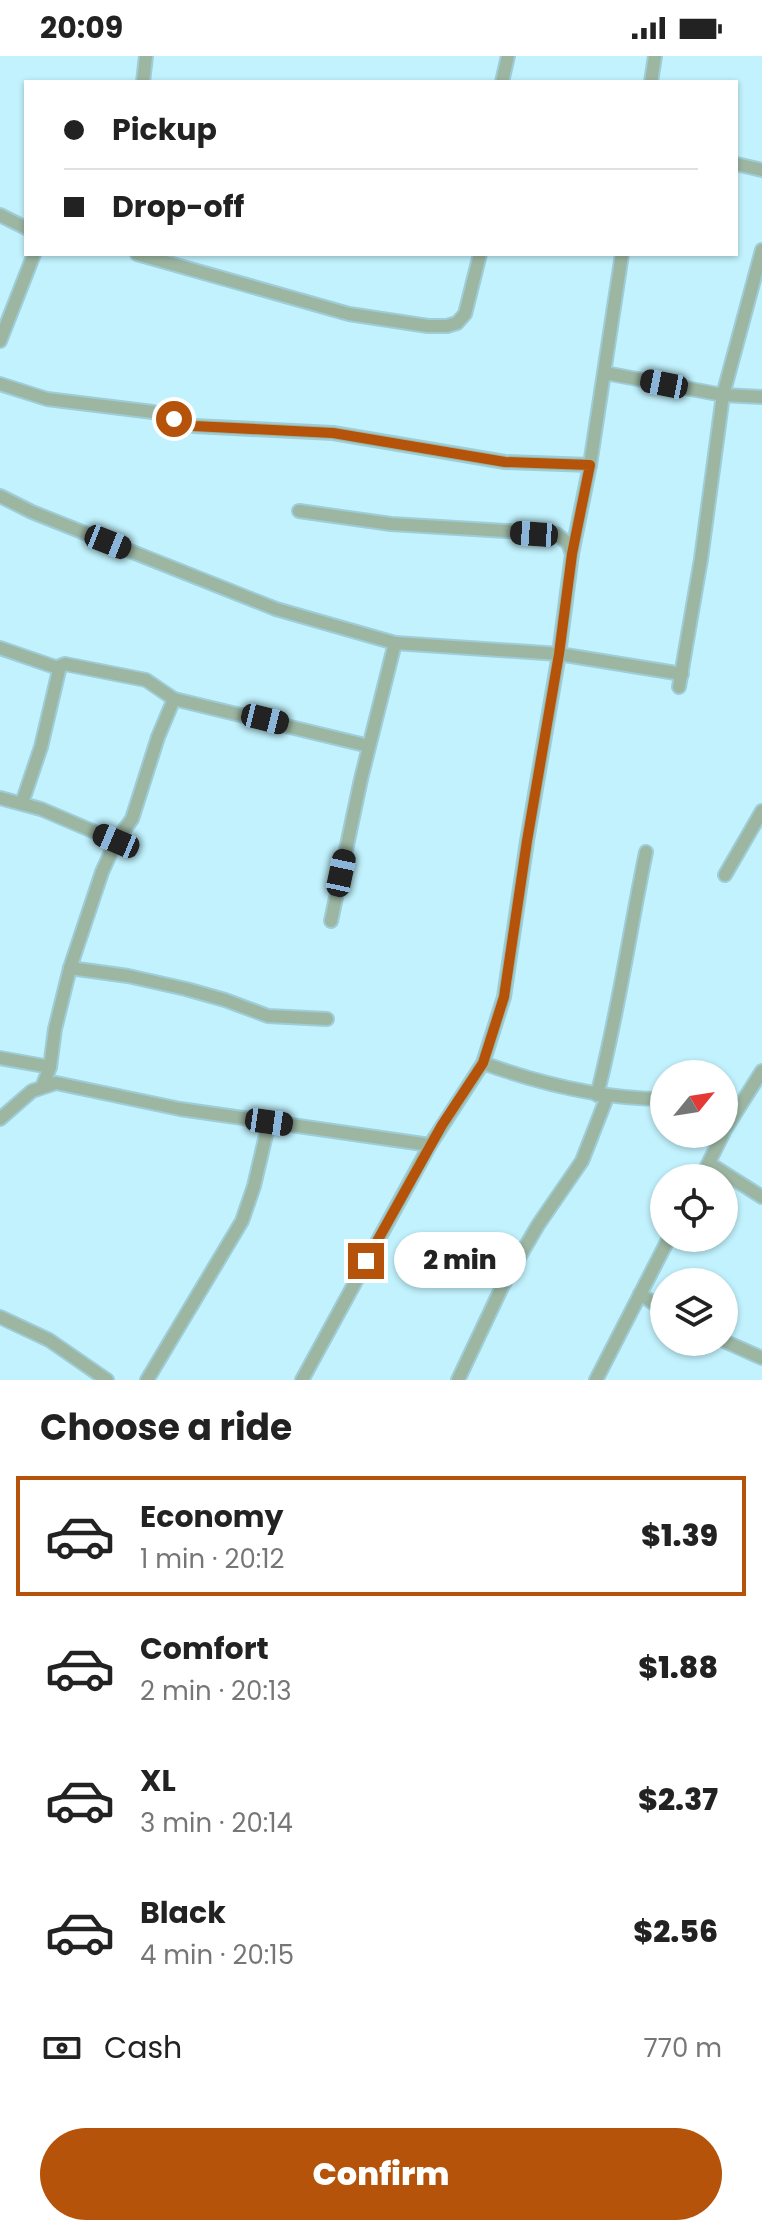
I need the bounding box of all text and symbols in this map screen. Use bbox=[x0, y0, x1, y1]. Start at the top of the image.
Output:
text: 20:09 bbox=[40, 6, 123, 49]
text: Pickup bbox=[112, 108, 217, 151]
text: Drop-off bbox=[112, 185, 244, 228]
car bbox=[638, 368, 690, 400]
route start bbox=[156, 401, 192, 437]
car bbox=[509, 520, 559, 548]
car bbox=[81, 522, 135, 562]
car bbox=[239, 702, 291, 736]
car bbox=[89, 821, 143, 861]
car bbox=[324, 847, 358, 899]
north arrow bbox=[650, 1060, 738, 1148]
map controls bbox=[650, 1060, 738, 1356]
car bbox=[244, 1107, 294, 1137]
button: locate bbox=[650, 1164, 738, 1252]
callout: 2 min bbox=[394, 1233, 526, 1289]
text: 2 min bbox=[423, 1242, 497, 1278]
route end bbox=[348, 1243, 384, 1279]
button: layers bbox=[650, 1268, 738, 1356]
text: Choose a ride bbox=[40, 1402, 292, 1453]
text: Economy bbox=[140, 1495, 284, 1538]
icon: car bbox=[44, 1500, 116, 1572]
text: $1.39 bbox=[641, 1514, 718, 1557]
text: 1 min · 20:12 bbox=[140, 1541, 285, 1577]
text: Comfort bbox=[140, 1627, 269, 1670]
icon: car bbox=[44, 1632, 116, 1704]
text: $1.88 bbox=[638, 1646, 718, 1689]
text: 2 min · 20:13 bbox=[140, 1673, 292, 1709]
text: XL bbox=[140, 1759, 176, 1802]
icon: car bbox=[44, 1764, 116, 1836]
text: $2.37 bbox=[638, 1778, 718, 1821]
text: 3 min · 20:14 bbox=[140, 1805, 293, 1841]
text: Black bbox=[140, 1891, 226, 1934]
icon: car bbox=[44, 1896, 116, 1968]
text: $2.56 bbox=[633, 1910, 718, 1953]
text: 4 min · 20:15 bbox=[140, 1937, 294, 1973]
icon: cash bbox=[40, 2026, 84, 2070]
text: Cash bbox=[104, 2026, 182, 2069]
text: 770 m bbox=[644, 2030, 722, 2066]
button: Confirm bbox=[40, 2128, 722, 2220]

